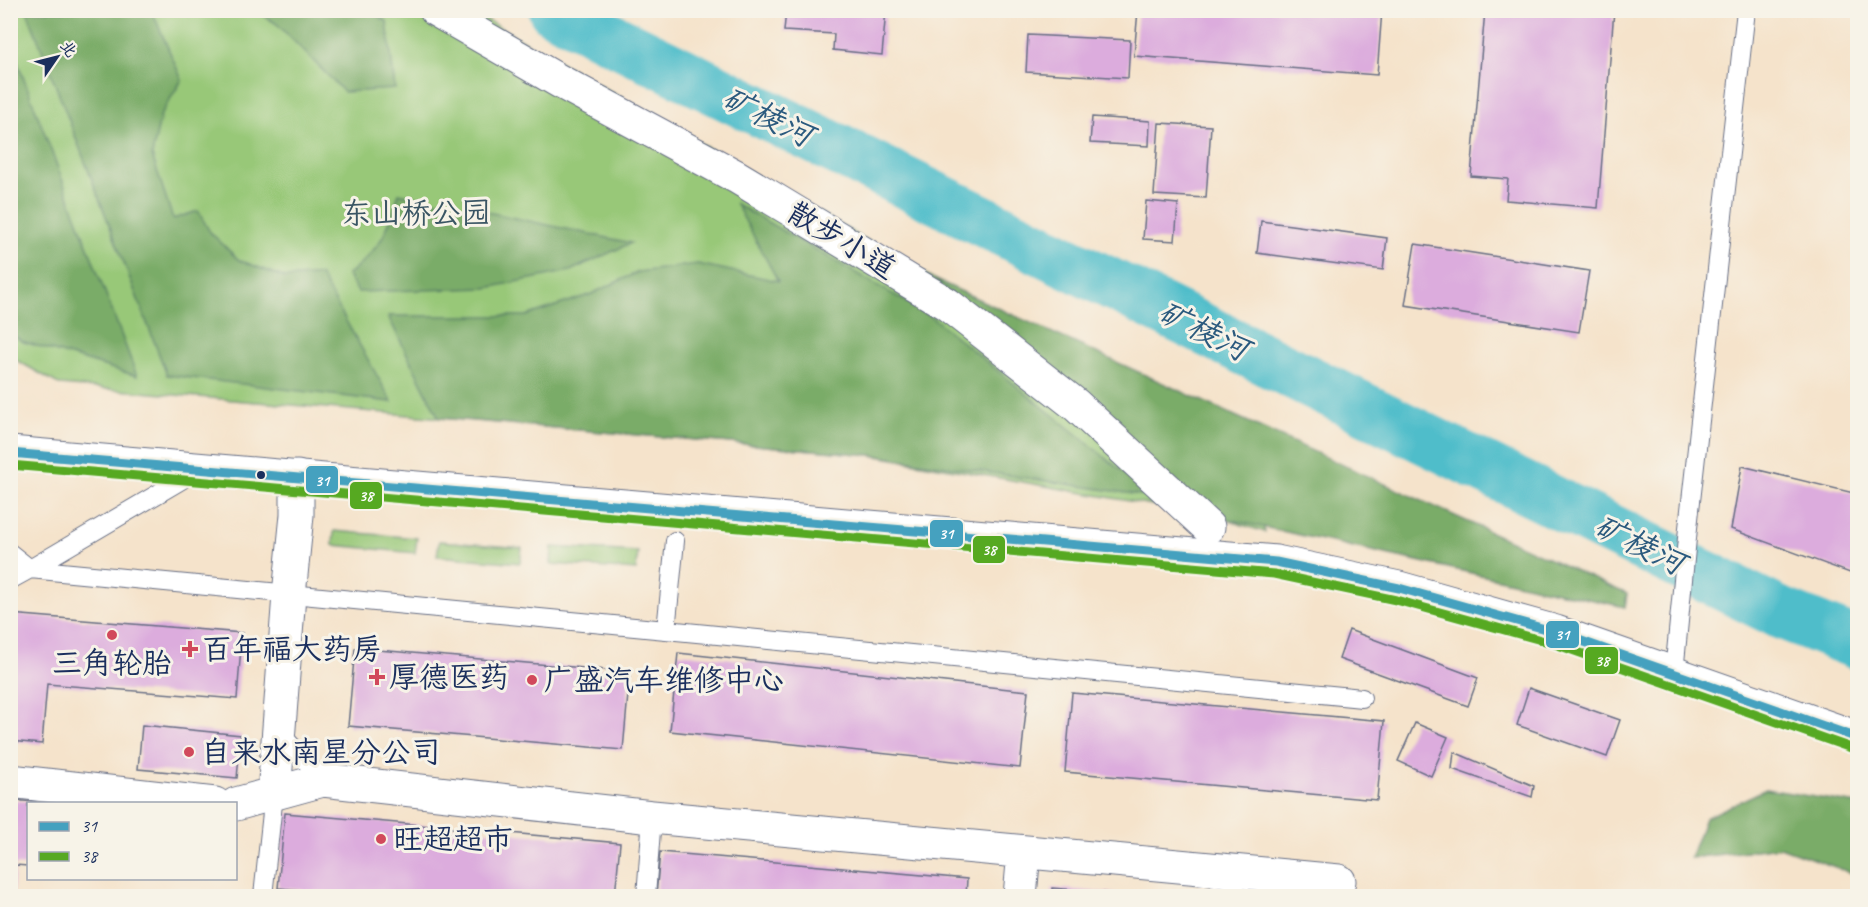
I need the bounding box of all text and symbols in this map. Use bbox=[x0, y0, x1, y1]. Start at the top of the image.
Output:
north arrow bbox=[27, 27, 87, 87]
text: 北 bbox=[56, 37, 81, 61]
water label: 矿棱河 bbox=[716, 77, 824, 158]
street label: 散步小道 bbox=[781, 193, 903, 287]
park label: 东山桥公园 bbox=[341, 194, 491, 232]
water label: 矿棱河 bbox=[1152, 291, 1260, 372]
line badge: 31 bbox=[305, 465, 339, 494]
unlabelled marker bbox=[255, 469, 267, 481]
text: 31 bbox=[315, 471, 331, 491]
line badge: 38 bbox=[349, 481, 383, 510]
text: 38 bbox=[359, 486, 375, 506]
water label: 矿棱河 bbox=[1588, 505, 1696, 586]
line badge: 31 bbox=[929, 519, 964, 548]
text: 31 bbox=[939, 524, 955, 544]
line badge: 38 bbox=[972, 535, 1006, 564]
text: 38 bbox=[982, 540, 998, 560]
line badge: 31 bbox=[1545, 620, 1580, 649]
text: 31 bbox=[1555, 625, 1571, 645]
marker: 三角轮胎 bbox=[105, 628, 119, 642]
place label: 百年福大药房 bbox=[202, 630, 382, 668]
marker: 百年福大药房 bbox=[183, 642, 197, 656]
place label: 三角轮胎 bbox=[52, 644, 172, 682]
line badge: 38 bbox=[1584, 646, 1619, 675]
text: 38 bbox=[1595, 651, 1611, 671]
place label: 厚德医药 bbox=[389, 658, 509, 696]
place label: 广盛汽车维修中心 bbox=[544, 661, 784, 699]
marker: 厚德医药 bbox=[370, 670, 384, 684]
marker: 广盛汽车维修中心 bbox=[525, 673, 539, 687]
place label: 自来水南星分公司 bbox=[201, 733, 441, 771]
marker: 自来水南星分公司 bbox=[182, 745, 196, 759]
legend bbox=[27, 802, 237, 880]
text: 31 bbox=[81, 815, 98, 837]
place label: 旺超超市 bbox=[393, 820, 513, 858]
marker: 旺超超市 bbox=[374, 832, 388, 846]
text: 38 bbox=[81, 845, 99, 867]

